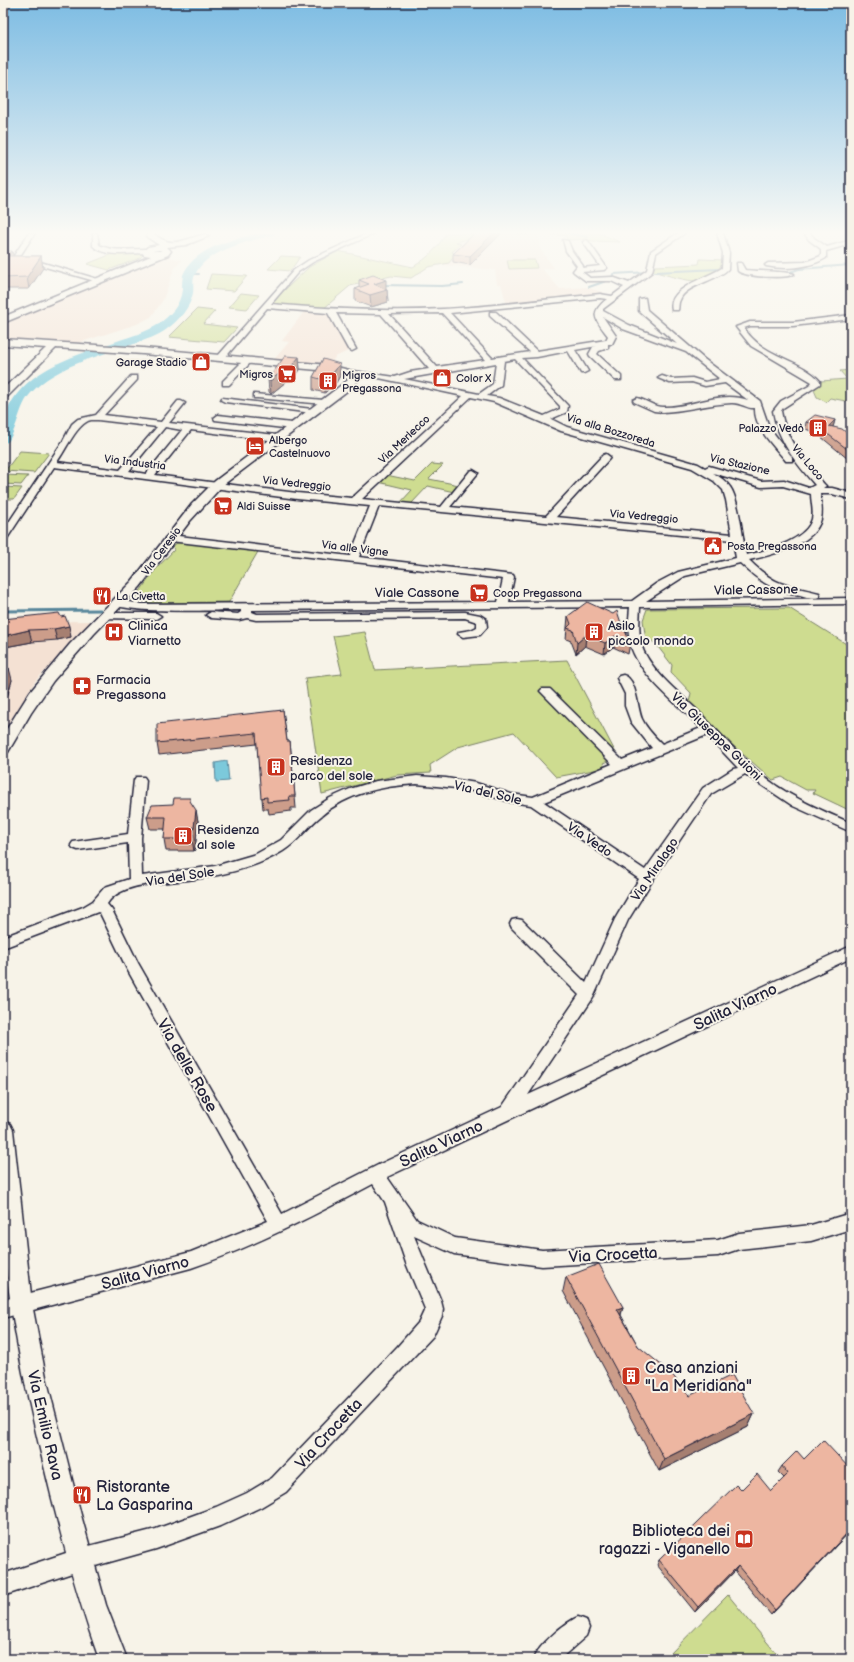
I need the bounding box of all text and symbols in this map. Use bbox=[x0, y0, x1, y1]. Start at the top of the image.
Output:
shop icon: Garage Stadio bbox=[190, 351, 212, 373]
place label: Garage Stadio bbox=[116, 356, 187, 369]
supermarket icon: Migros bbox=[276, 363, 298, 385]
shop icon: Color X bbox=[431, 367, 453, 389]
place label: Migros bbox=[239, 368, 274, 381]
place label: Migros Pregassona bbox=[342, 369, 401, 395]
building icon: Migros Pregassona bbox=[317, 370, 339, 392]
place label: Color X bbox=[456, 372, 492, 385]
street label: Via alla Bozzoreda bbox=[565, 411, 657, 450]
street label: Via Merlecco bbox=[376, 412, 433, 466]
building icon: Palazzo Vedò bbox=[807, 417, 829, 439]
place label: Palazzo Vedò bbox=[739, 422, 804, 435]
place label: Albergo Castelnuovo bbox=[269, 434, 330, 460]
hotel icon: Albergo Castelnuovo bbox=[244, 435, 266, 457]
street label: Via Loco bbox=[789, 442, 826, 483]
street label: Via Stazione bbox=[709, 451, 772, 478]
street label: Via Industria bbox=[103, 452, 167, 473]
street label: Via Vedreggio bbox=[262, 473, 332, 494]
supermarket icon: Aldi Suisse bbox=[212, 495, 234, 517]
place label: Aldi Suisse bbox=[237, 500, 291, 513]
street label: Via Vedreggio bbox=[609, 507, 679, 526]
street label: Via Ceresio bbox=[139, 524, 184, 578]
public building icon: Posta Pregassona bbox=[702, 535, 724, 557]
street label: Via alle Vigne bbox=[321, 538, 390, 559]
place label: Posta Pregassona bbox=[727, 540, 817, 553]
street label: Viale Cassone bbox=[714, 581, 799, 599]
supermarket icon: Coop Pregassona bbox=[468, 582, 490, 604]
restaurant icon: La Civetta bbox=[91, 585, 113, 607]
street label: Viale Cassone bbox=[375, 585, 459, 601]
place label: Coop Pregassona bbox=[493, 587, 582, 600]
place label: La Civetta bbox=[116, 590, 166, 603]
place label: Clinica Viarnetto bbox=[128, 618, 181, 649]
place label: Asilo piccolo mondo bbox=[608, 618, 694, 649]
hospital icon: Clinica Viarnetto bbox=[103, 621, 125, 643]
building icon: Asilo piccolo mondo bbox=[583, 621, 605, 643]
place label: Farmacia Pregassona bbox=[96, 672, 166, 703]
pharmacy icon: Farmacia Pregassona bbox=[71, 675, 93, 697]
street label: Via Giuseppe Guioni bbox=[668, 689, 765, 784]
place label: Residenza parco del sole bbox=[290, 753, 373, 784]
building icon: Residenza parco del sole bbox=[265, 756, 287, 778]
street label: Via del Sole bbox=[452, 777, 523, 809]
street label: Via Vedo bbox=[564, 819, 615, 861]
place label: Residenza al sole bbox=[197, 822, 259, 853]
building icon: Residenza al sole bbox=[172, 825, 194, 847]
street label: Via Miralago bbox=[628, 835, 682, 904]
street label: Via del Sole bbox=[145, 864, 216, 890]
street label: Salita Viarno bbox=[691, 980, 780, 1035]
street label: Via delle Rose bbox=[152, 1016, 221, 1116]
street label: Salita Viarno bbox=[397, 1117, 486, 1172]
street label: Via Crocetta bbox=[568, 1244, 658, 1267]
street label: Salita Viarno bbox=[99, 1253, 191, 1294]
place label: Casa anziani "La Meridiana" bbox=[645, 1359, 752, 1396]
building icon: Casa anziani "La Meridiana" bbox=[620, 1365, 642, 1387]
street label: Via Emilio Rava bbox=[23, 1369, 66, 1482]
street label: Via Crocetta bbox=[292, 1395, 367, 1473]
place label: Ristorante La Gasparina bbox=[96, 1478, 193, 1515]
restaurant icon: Ristorante La Gasparina bbox=[71, 1484, 93, 1506]
place label: Biblioteca dei ragazzi - Viganello bbox=[599, 1522, 730, 1559]
library icon: Biblioteca dei ragazzi - Viganello bbox=[733, 1528, 755, 1550]

